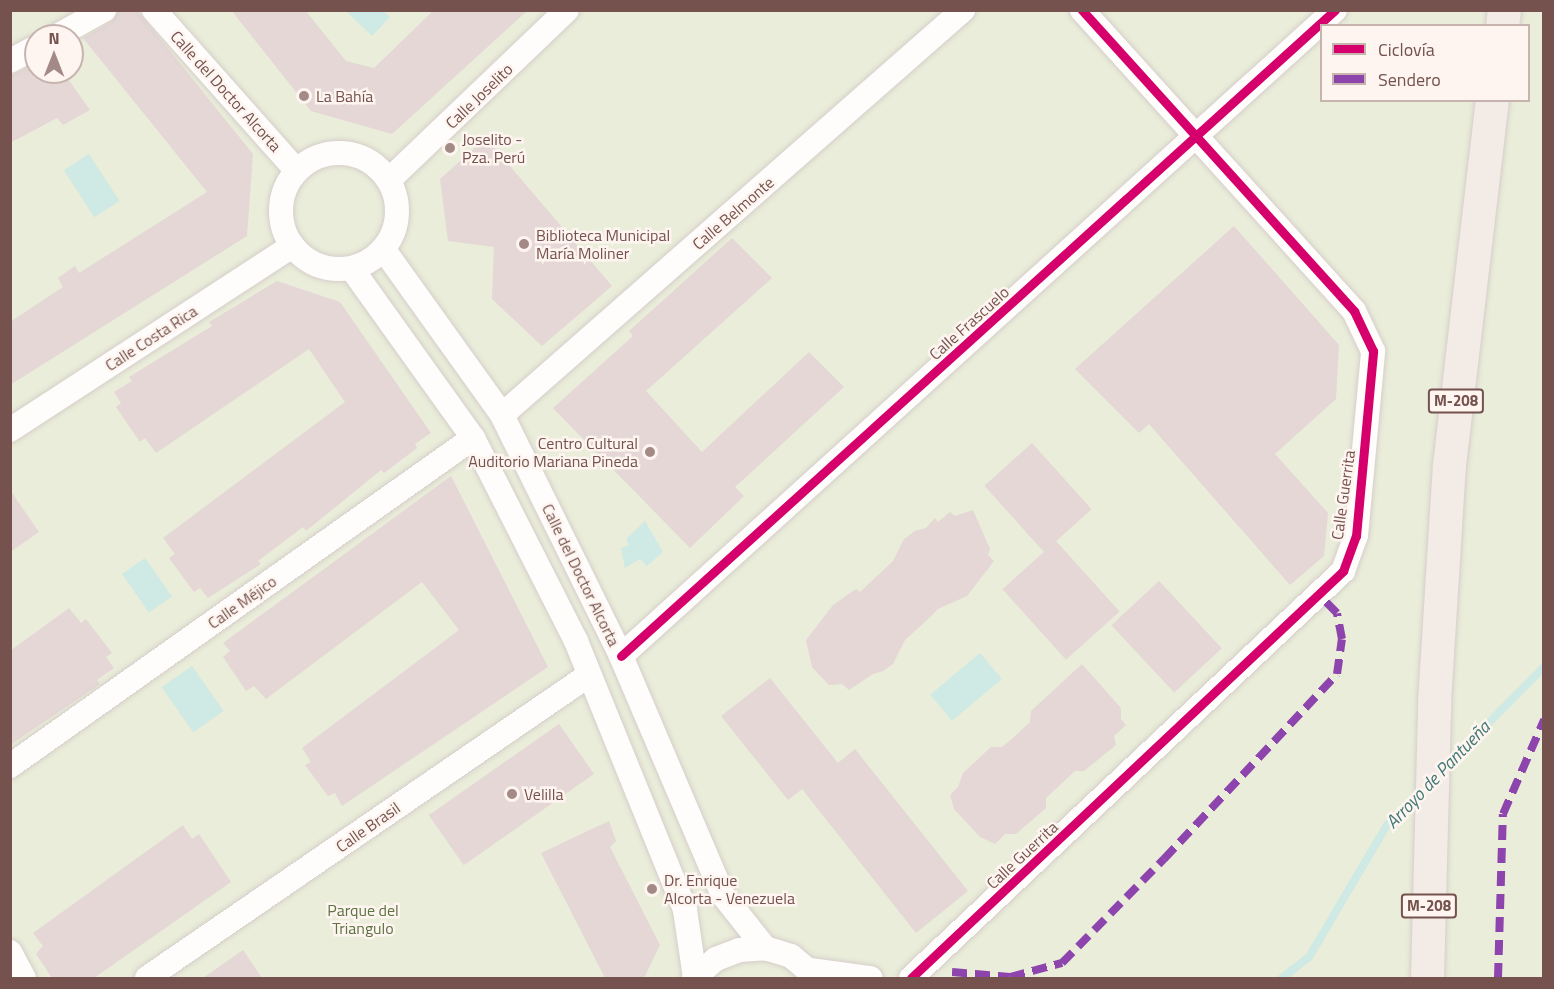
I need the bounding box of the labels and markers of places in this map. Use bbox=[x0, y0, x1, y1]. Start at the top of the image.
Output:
place label: La Bahía bbox=[316, 86, 373, 106]
marker: La Bahía bbox=[297, 89, 311, 103]
place label: Joselito - Pza. Perú bbox=[462, 129, 525, 167]
marker: Joselito - Pza. Perú bbox=[443, 141, 457, 155]
place label: Biblioteca Municipal María Moliner bbox=[536, 225, 670, 263]
marker: Biblioteca Municipal María Moliner bbox=[517, 237, 531, 251]
place label: Centro Cultural Auditorio Mariana Pineda bbox=[468, 433, 638, 471]
marker: Centro Cultural Auditorio Mariana Pineda bbox=[643, 445, 657, 459]
place label: Velilla bbox=[524, 784, 563, 804]
marker: Velilla bbox=[505, 787, 519, 801]
place label: Dr. Enrique Alcorta - Venezuela bbox=[664, 870, 795, 908]
marker: Dr. Enrique Alcorta - Venezuela bbox=[645, 882, 659, 896]

